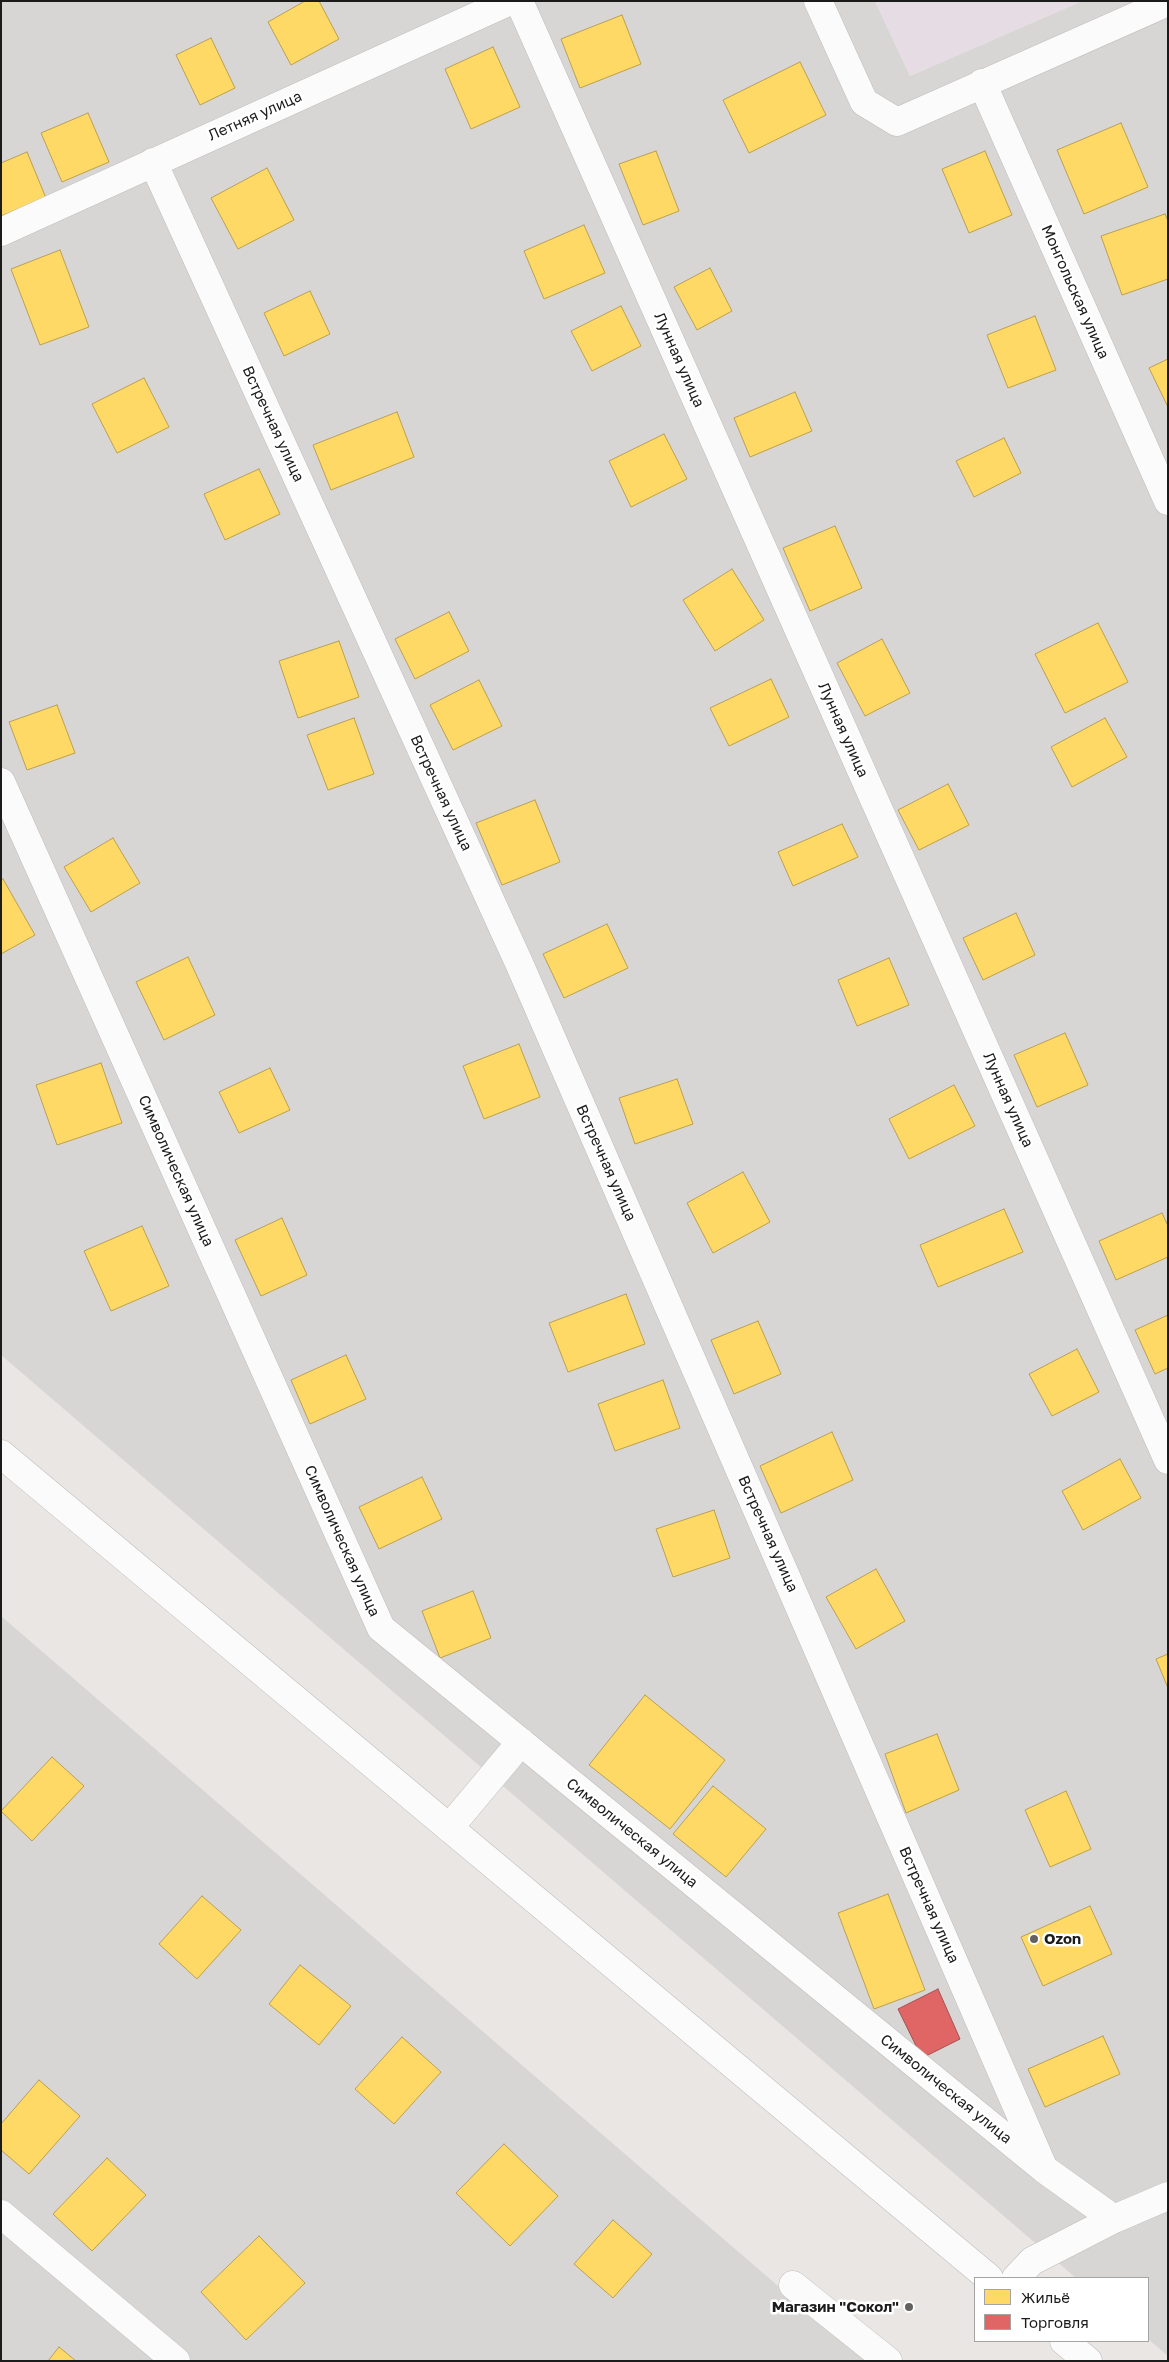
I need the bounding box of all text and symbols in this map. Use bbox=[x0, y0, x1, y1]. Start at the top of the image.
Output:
street label: Летняя улица bbox=[205, 87, 305, 145]
street label: Монгольская улица bbox=[1037, 222, 1113, 362]
street label: Лунная улица bbox=[650, 310, 708, 410]
street label: Встречная улица bbox=[238, 363, 308, 485]
street label: Лунная улица bbox=[814, 680, 872, 780]
street label: Встречная улица bbox=[406, 732, 476, 854]
street label: Лунная улица bbox=[979, 1050, 1037, 1150]
street label: Символическая улица bbox=[134, 1093, 218, 1249]
street label: Встречная улица bbox=[572, 1102, 640, 1224]
street label: Символическая улица bbox=[300, 1463, 384, 1619]
street label: Встречная улица bbox=[734, 1473, 802, 1595]
street label: Символическая улица bbox=[563, 1774, 701, 1892]
street label: Встречная улица bbox=[895, 1844, 963, 1966]
place label: Ozon bbox=[1044, 1930, 1081, 1948]
marker: Ozon bbox=[1028, 1933, 1040, 1945]
street label: Символическая улица bbox=[877, 2030, 1015, 2148]
legend bbox=[974, 2277, 1149, 2342]
text: Жильё bbox=[1021, 2288, 1070, 2306]
place label: Магазин "Сокол" bbox=[772, 2298, 899, 2316]
marker: Магазин "Сокол" bbox=[903, 2301, 915, 2313]
text: Торговля bbox=[1021, 2313, 1089, 2331]

